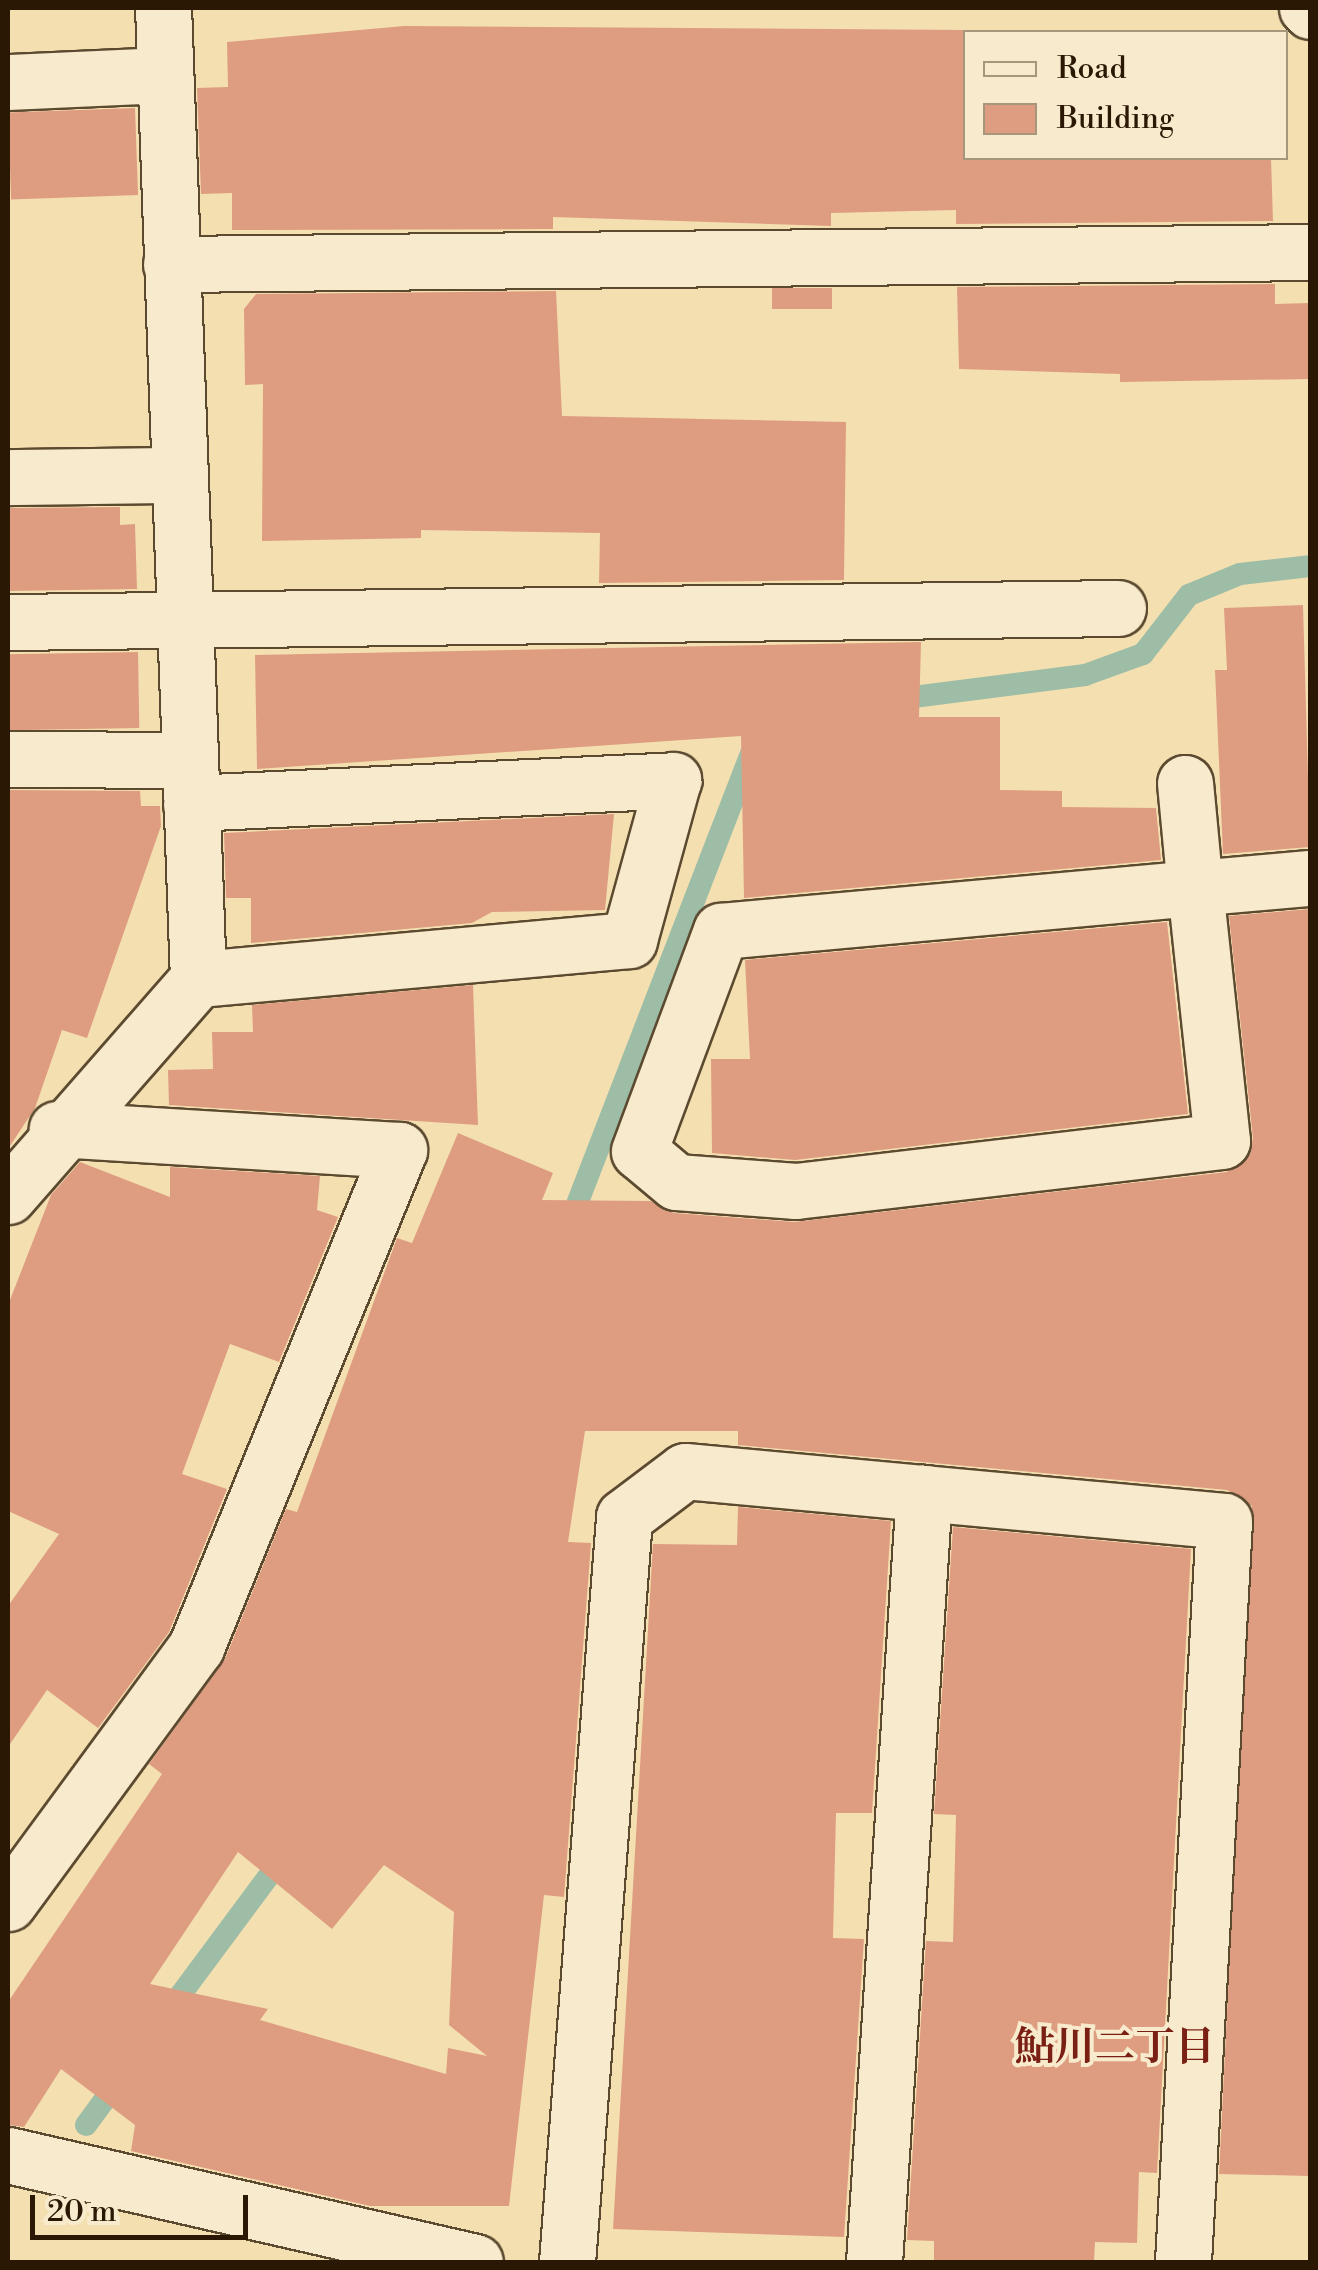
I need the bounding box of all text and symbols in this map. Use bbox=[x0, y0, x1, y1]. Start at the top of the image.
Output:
legend bbox=[963, 30, 1288, 160]
text: Road bbox=[1057, 50, 1127, 88]
text: Building bbox=[1057, 100, 1174, 138]
district label: 鮎川二丁目 bbox=[1015, 2024, 1215, 2072]
scale bar bbox=[35, 2175, 252, 2237]
text: 20 m bbox=[47, 2193, 116, 2231]

